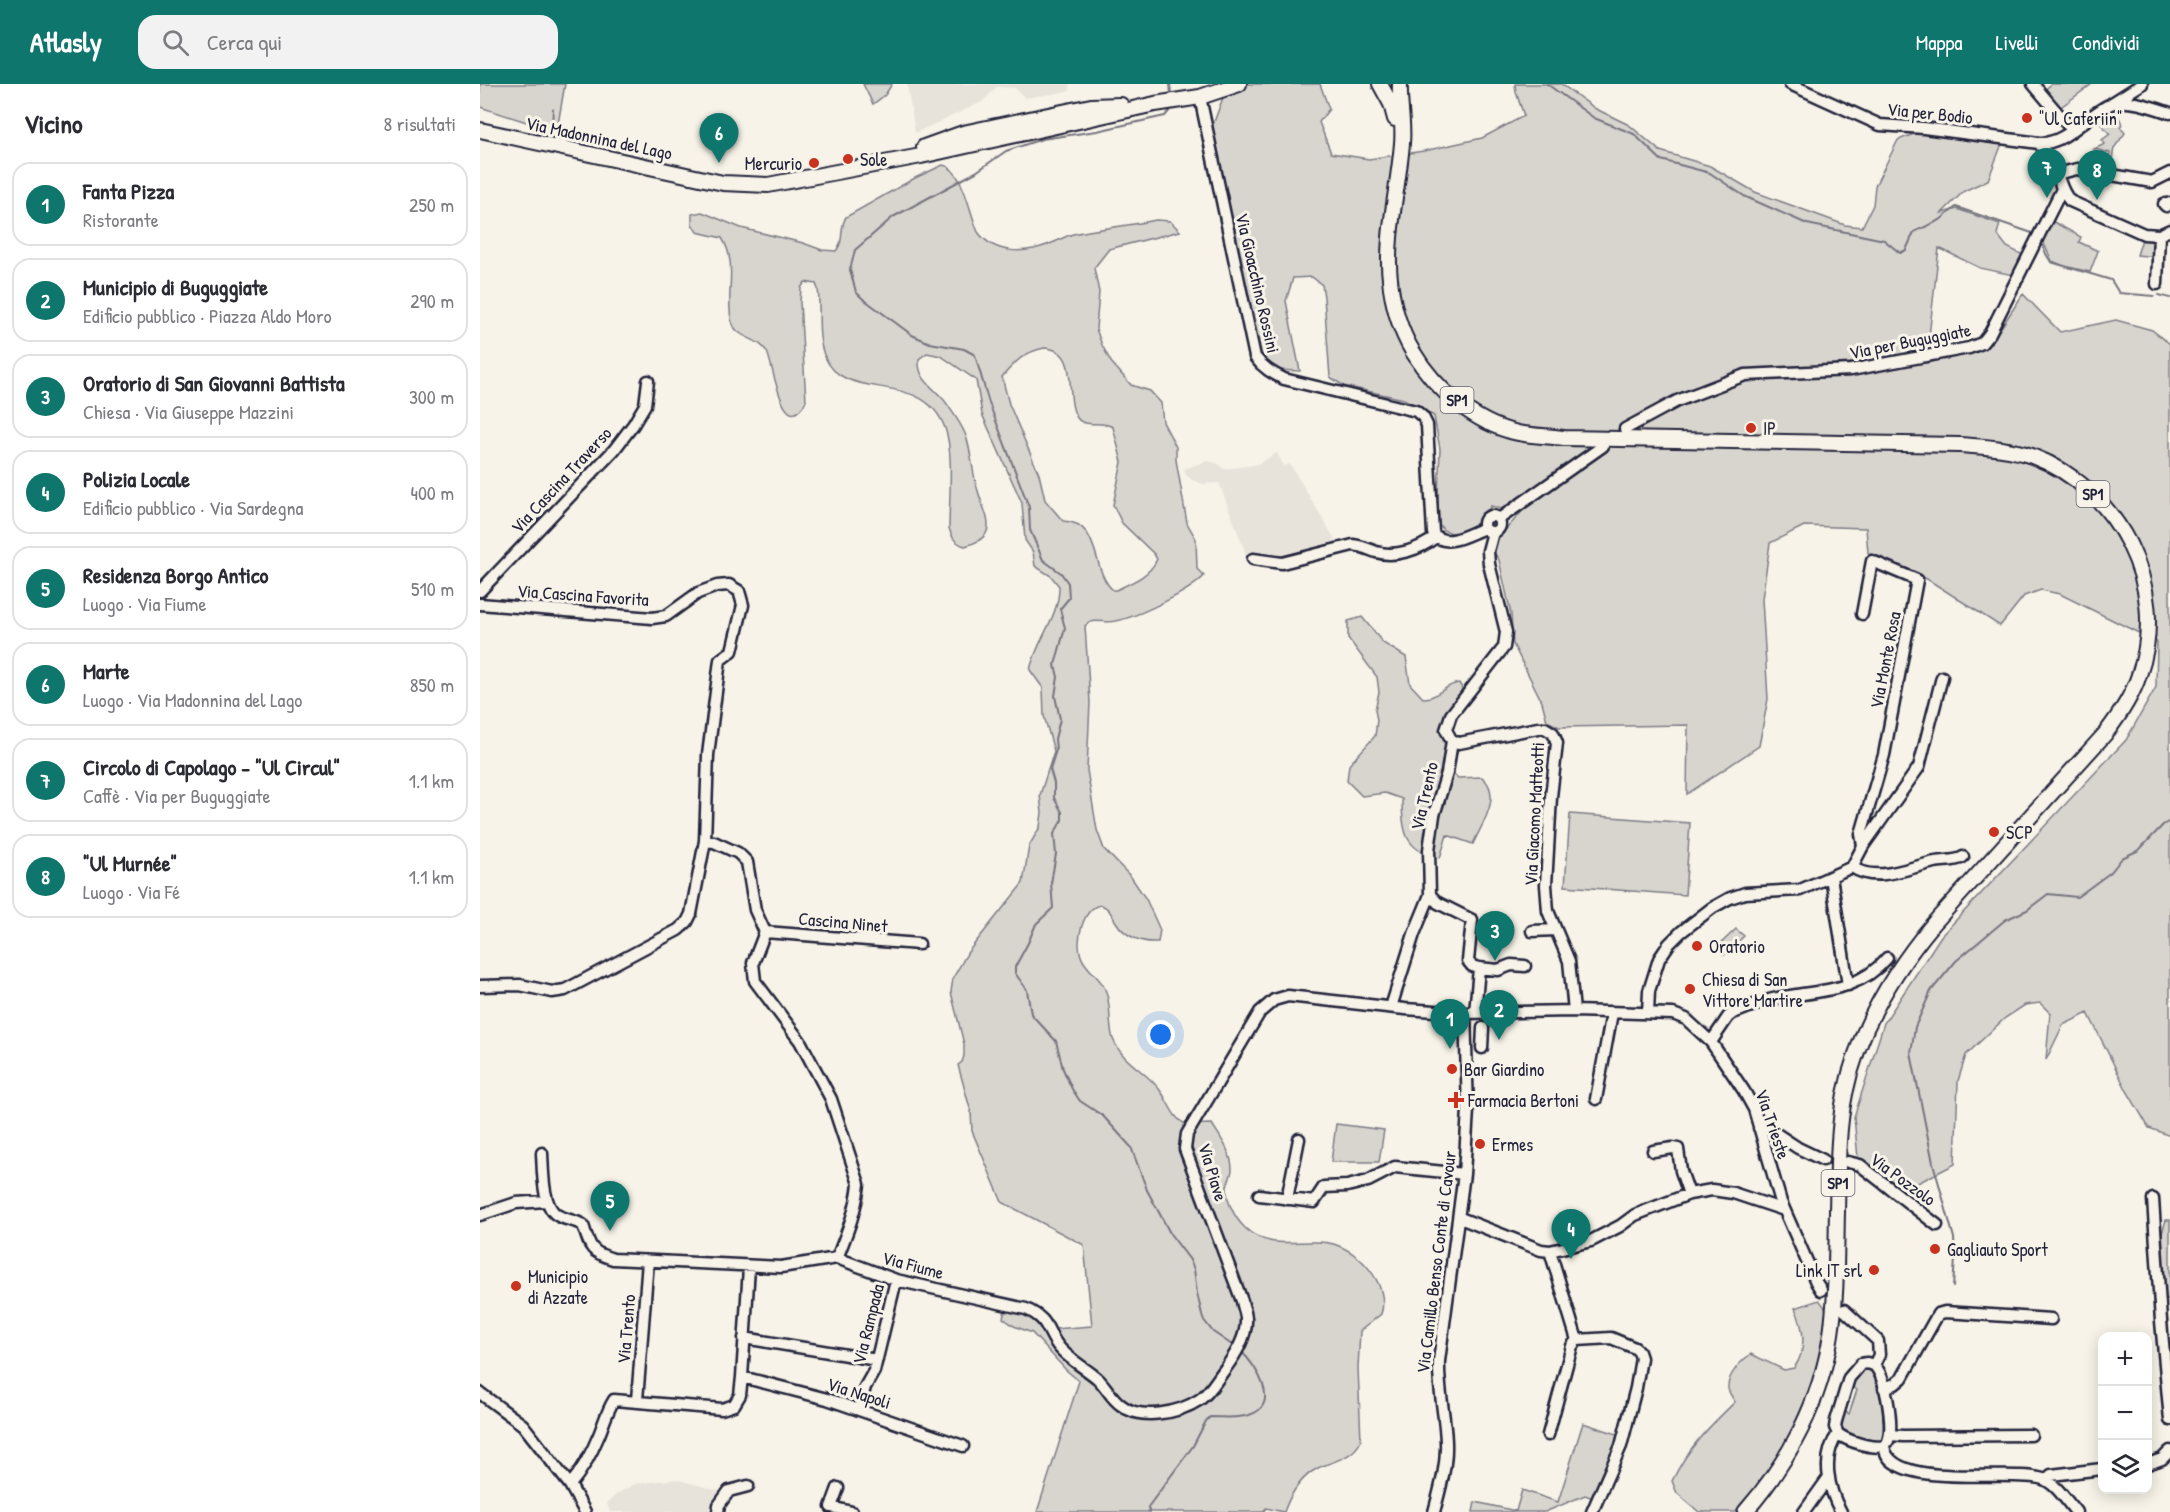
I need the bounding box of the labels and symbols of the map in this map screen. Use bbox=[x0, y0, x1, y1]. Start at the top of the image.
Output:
street label: Via per Bodio bbox=[1886, 96, 1974, 130]
place label: "Ul Caferiin" bbox=[2039, 106, 2122, 131]
street label: Via Madonnina del Lago bbox=[523, 110, 675, 166]
marker: "Ul Caferiin" bbox=[2020, 111, 2034, 125]
pin: 6 bbox=[700, 113, 738, 163]
place label: Sole bbox=[860, 147, 887, 172]
pin: 7 bbox=[2028, 148, 2066, 198]
pin: 8 bbox=[2078, 150, 2116, 200]
place label: Mercurio bbox=[745, 151, 802, 176]
marker: Sole bbox=[841, 152, 855, 166]
marker: Mercurio bbox=[807, 156, 821, 170]
street label: Via Gioacchino Rossini bbox=[1230, 211, 1286, 355]
street label: Via per Buguggiate bbox=[1847, 317, 1973, 365]
road number: SP1 bbox=[1440, 387, 1474, 413]
place label: IP bbox=[1763, 416, 1776, 441]
street label: Via Cascina Traverso bbox=[505, 421, 617, 539]
marker: IP bbox=[1744, 421, 1758, 435]
road number: SP1 bbox=[2076, 481, 2110, 507]
street label: Via Cascina Favorita bbox=[516, 578, 650, 612]
street label: Via Monte Rosa bbox=[1863, 609, 1907, 711]
street label: Via Giacomo Matteotti bbox=[1518, 741, 1550, 887]
street label: Via Trento bbox=[1404, 759, 1444, 833]
place label: SCP bbox=[2006, 820, 2033, 845]
marker: SCP bbox=[1987, 825, 2001, 839]
street label: Cascina Ninet bbox=[797, 906, 889, 938]
pin: 3 bbox=[1476, 912, 1514, 961]
place label: Oratorio bbox=[1709, 934, 1765, 959]
marker: Oratorio bbox=[1690, 939, 1704, 953]
place label: Chiesa di San Vittore Martire bbox=[1702, 967, 1803, 1013]
marker: Chiesa di San Vittore Martire bbox=[1683, 982, 1697, 996]
pin: 2 bbox=[1480, 990, 1518, 1040]
pin: 1 bbox=[1430, 1000, 1470, 1049]
your location bbox=[1146, 1020, 1175, 1049]
place label: Bar Giardino bbox=[1464, 1057, 1544, 1082]
marker: Bar Giardino bbox=[1445, 1062, 1459, 1076]
street label: Via Trieste bbox=[1749, 1086, 1797, 1162]
place label: Farmacia Bertoni bbox=[1467, 1088, 1579, 1113]
marker: Farmacia Bertoni bbox=[1449, 1093, 1463, 1107]
place label: Ermes bbox=[1492, 1132, 1533, 1157]
marker: Ermes bbox=[1473, 1137, 1487, 1151]
street label: Via Piave bbox=[1192, 1140, 1234, 1204]
street label: Via Pozzolo bbox=[1865, 1147, 1941, 1211]
street label: Via Camillo Benso Conte di Cavour bbox=[1410, 1149, 1462, 1375]
road number: SP1 bbox=[1822, 1170, 1854, 1196]
pin: 5 bbox=[590, 1182, 630, 1231]
pin: 4 bbox=[1552, 1210, 1590, 1259]
place label: Gagliauto Sport bbox=[1947, 1237, 2049, 1262]
marker: Gagliauto Sport bbox=[1928, 1242, 1942, 1256]
street label: Via Fiume bbox=[879, 1245, 947, 1285]
place label: Link IT srl bbox=[1796, 1258, 1862, 1283]
marker: Link IT srl bbox=[1867, 1263, 1881, 1277]
place label: Municipio di Azzate bbox=[528, 1264, 588, 1310]
marker: Municipio di Azzate bbox=[509, 1279, 523, 1293]
street label: Via Rampada bbox=[846, 1281, 890, 1367]
street label: Via Trento bbox=[611, 1293, 641, 1365]
street label: Via Napoli bbox=[824, 1371, 894, 1415]

